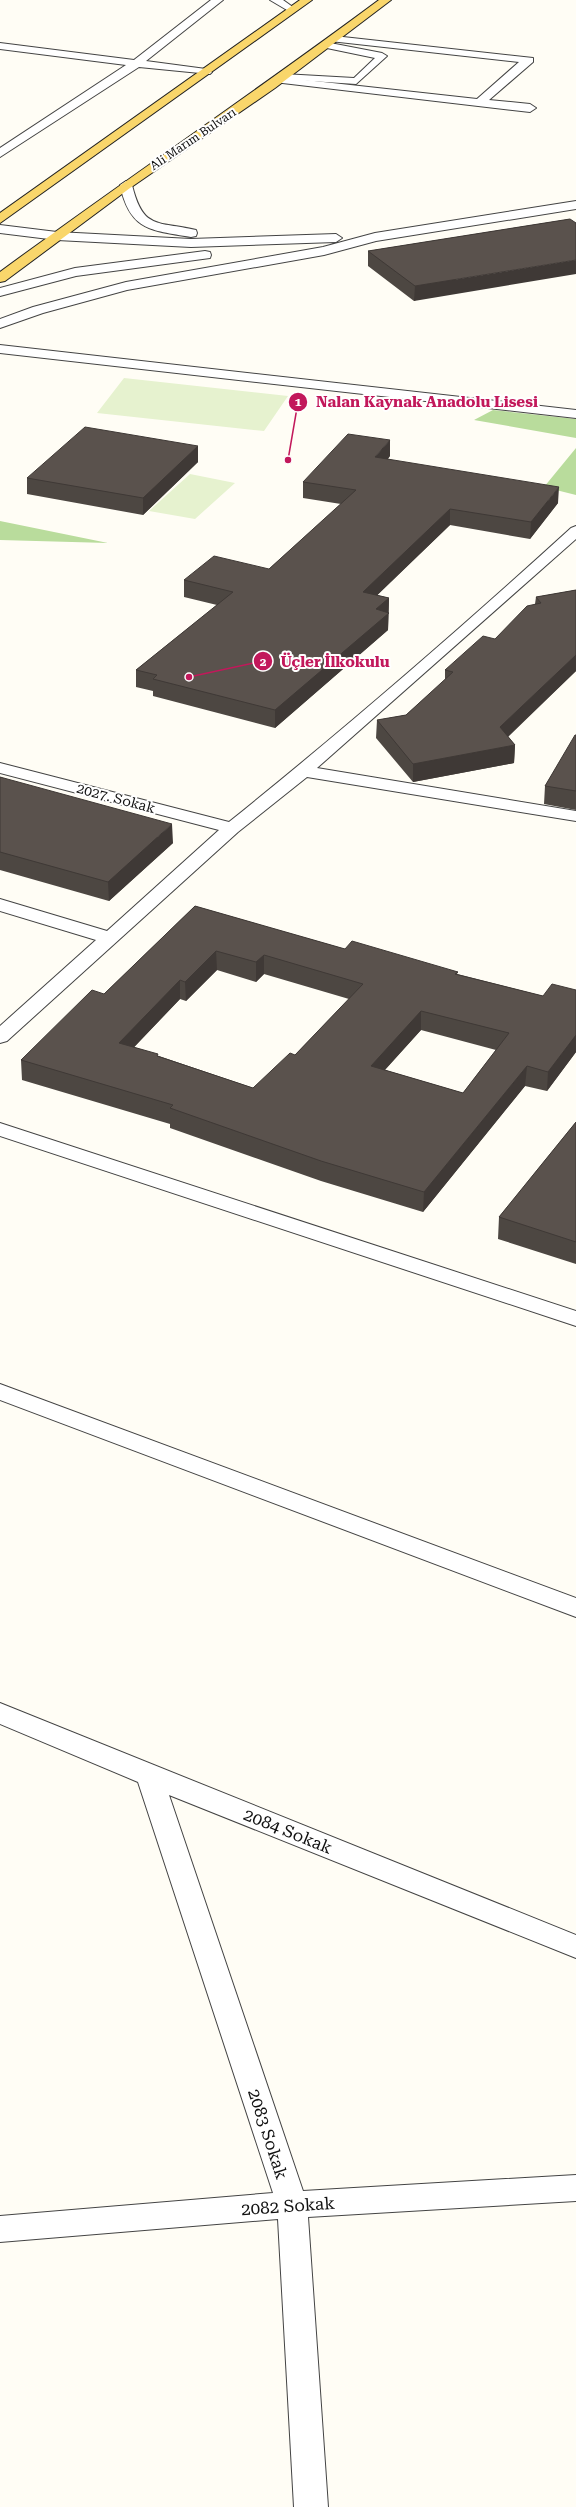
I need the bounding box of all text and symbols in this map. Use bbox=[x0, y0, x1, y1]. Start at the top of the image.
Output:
street label: Ali Marım Bulvarı bbox=[147, 105, 239, 173]
callout: Nalan Kaynak Anadolu Lisesi bbox=[288, 388, 546, 415]
text: Nalan Kaynak Anadolu Lisesi bbox=[316, 393, 538, 411]
text: 1 bbox=[295, 395, 302, 409]
callout: Üçler İlkokulu bbox=[253, 648, 398, 675]
text: Üçler İlkokulu bbox=[280, 652, 390, 671]
text: 2 bbox=[260, 655, 267, 669]
street label: 2027. Sokak bbox=[75, 780, 157, 816]
street label: 2084 Sokak bbox=[241, 1804, 335, 1858]
street label: 2083 Sokak bbox=[244, 2086, 292, 2182]
street label: 2082 Sokak bbox=[240, 2193, 336, 2219]

